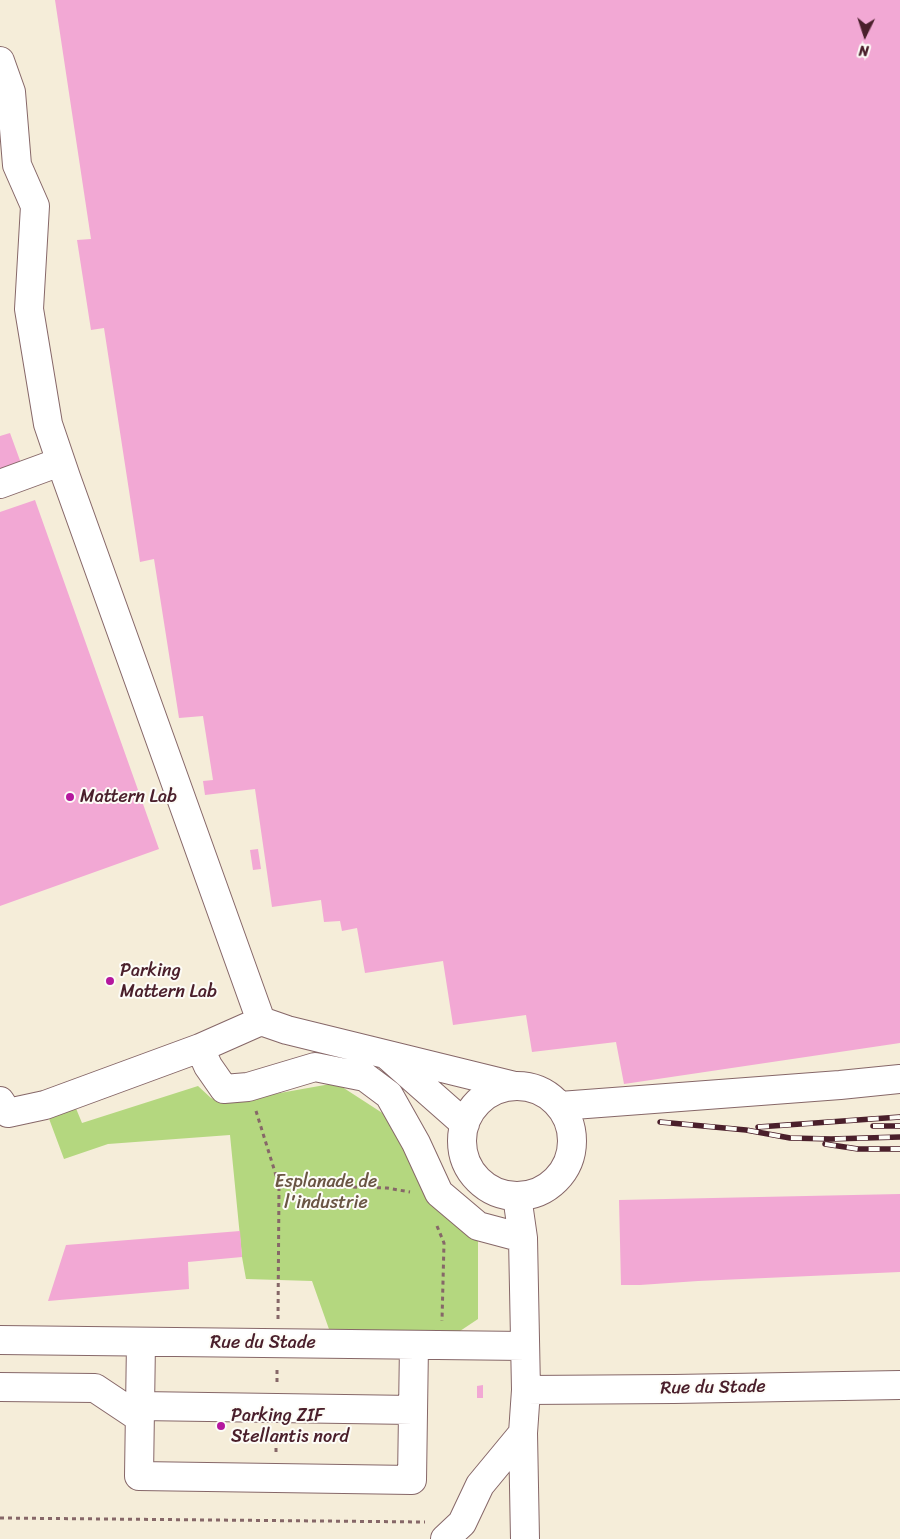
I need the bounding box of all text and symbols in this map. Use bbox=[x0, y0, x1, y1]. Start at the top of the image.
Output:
north arrow bbox=[840, 10, 890, 60]
text: N bbox=[858, 38, 870, 63]
place label: Mattern Lab bbox=[80, 786, 177, 808]
marker: Mattern Lab bbox=[64, 791, 76, 803]
place label: Parking Mattern Lab bbox=[120, 960, 217, 1002]
marker: Parking Mattern Lab bbox=[104, 975, 116, 987]
park label: Esplanade de l'industrie bbox=[275, 1171, 377, 1214]
street label: Rue du Stade bbox=[210, 1332, 316, 1354]
street label: Rue du Stade bbox=[660, 1376, 766, 1400]
place label: Parking ZIF Stellantis nord bbox=[231, 1405, 349, 1448]
marker: Parking ZIF Stellantis nord bbox=[215, 1420, 227, 1432]

